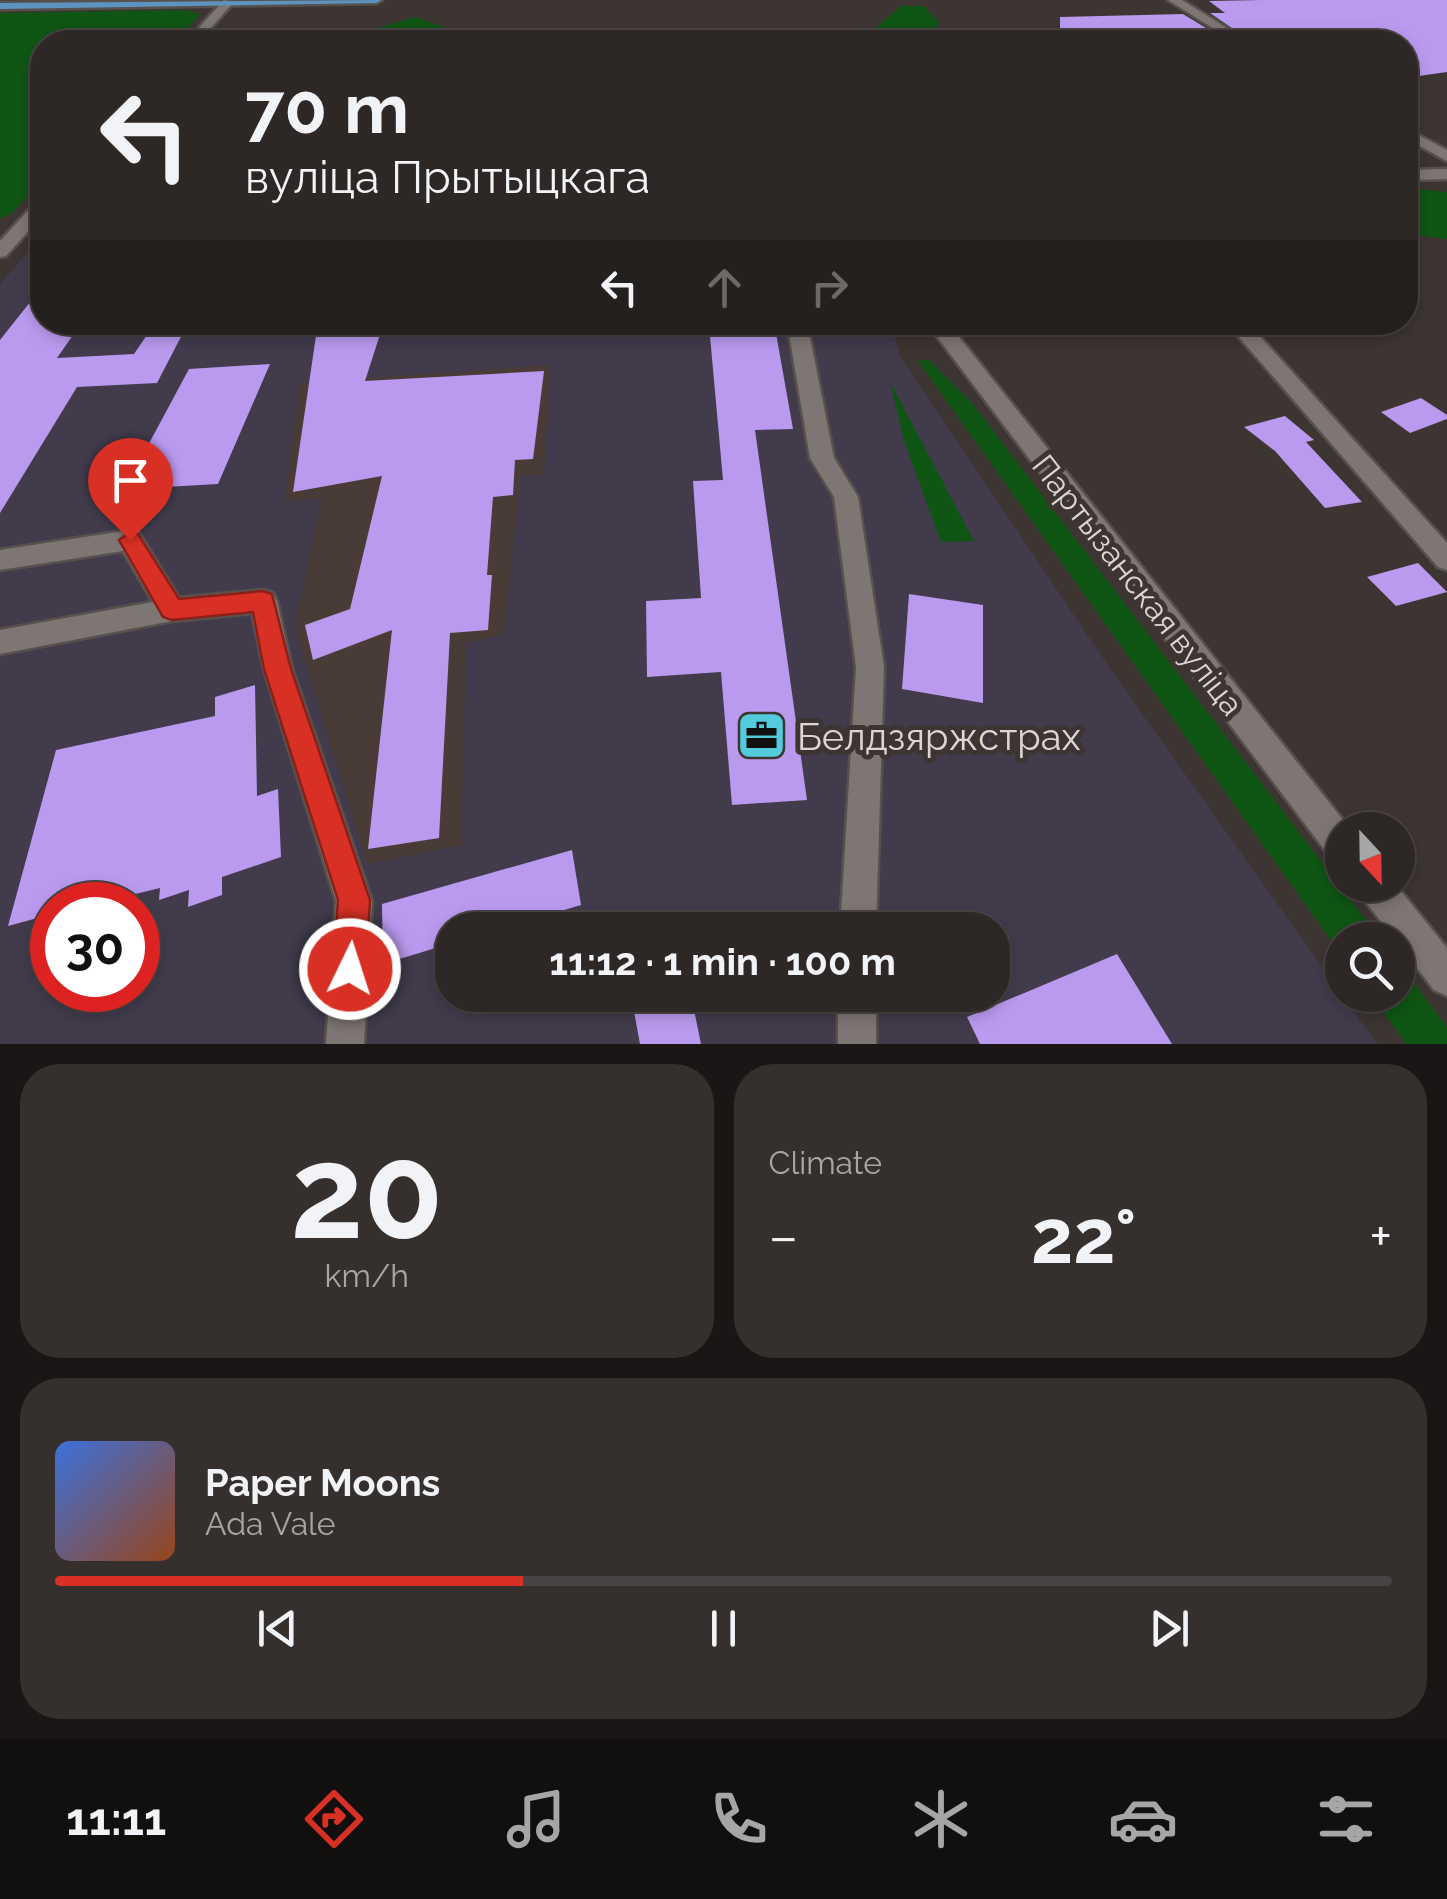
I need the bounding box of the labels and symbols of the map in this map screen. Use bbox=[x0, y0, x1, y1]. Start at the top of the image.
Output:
pin bbox=[88, 438, 173, 541]
street label: Партызанская вуліца bbox=[1025, 448, 1251, 722]
office icon: Белдзяржстрах bbox=[736, 710, 788, 762]
place label: Белдзяржстрах bbox=[797, 714, 1081, 759]
north arrow bbox=[1325, 812, 1415, 902]
speed limit sign: 30 bbox=[30, 882, 160, 1012]
position arrow bbox=[298, 917, 402, 1021]

